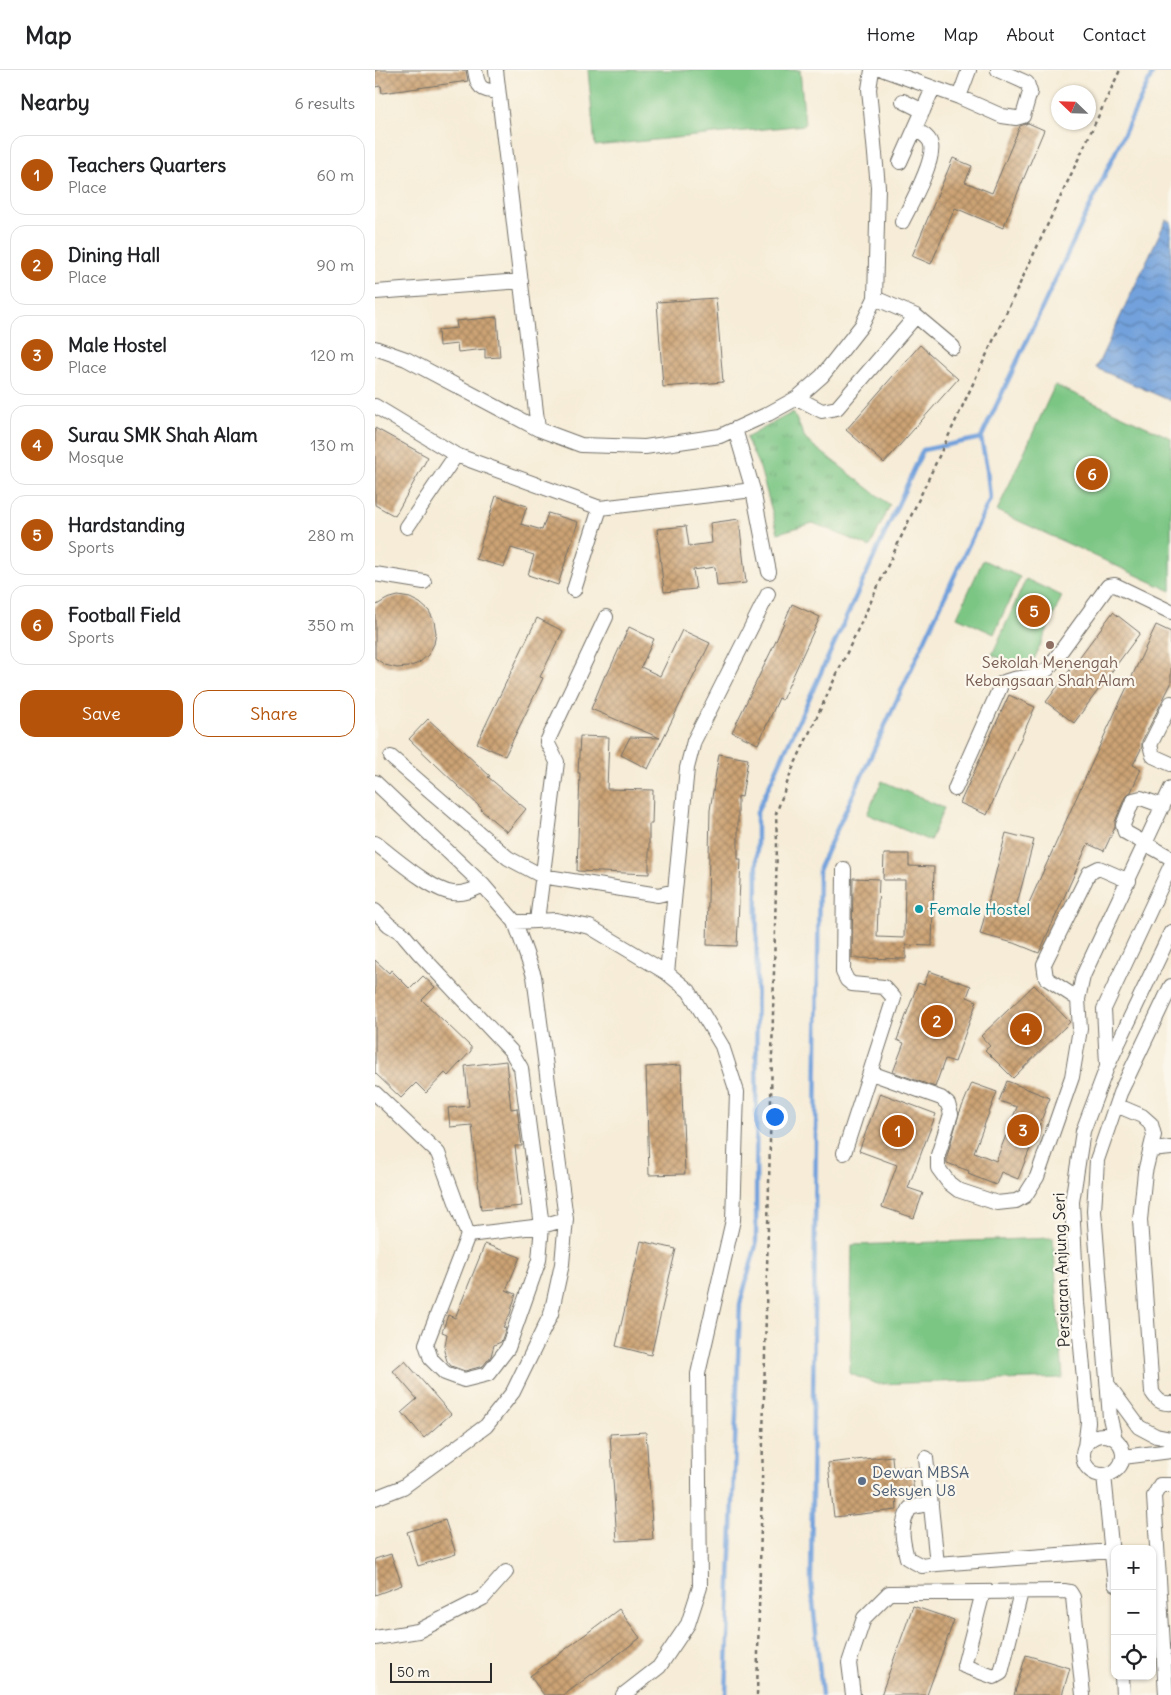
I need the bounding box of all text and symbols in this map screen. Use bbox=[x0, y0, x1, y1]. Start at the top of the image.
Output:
text: Map bbox=[25, 20, 72, 50]
text: Home bbox=[867, 23, 915, 46]
text: Map bbox=[943, 23, 978, 46]
text: About bbox=[1006, 23, 1054, 46]
text: Contact bbox=[1082, 23, 1146, 46]
north arrow bbox=[1051, 85, 1096, 130]
text: Nearby bbox=[20, 89, 90, 116]
text: 6 results bbox=[294, 93, 355, 113]
text: Teachers Quarters bbox=[68, 153, 226, 177]
text: 1 bbox=[34, 165, 40, 185]
text: 60 m bbox=[316, 165, 354, 185]
text: Place bbox=[68, 177, 107, 197]
text: Dining Hall bbox=[68, 243, 160, 267]
text: 2 bbox=[33, 255, 41, 275]
text: 90 m bbox=[316, 255, 354, 275]
text: Place bbox=[68, 267, 107, 287]
text: Male Hostel bbox=[68, 333, 167, 357]
text: 3 bbox=[32, 345, 42, 365]
text: 120 m bbox=[311, 345, 354, 365]
text: Place bbox=[68, 357, 107, 377]
text: Surau SMK Shah Alam bbox=[68, 423, 258, 447]
text: 4 bbox=[32, 435, 42, 455]
text: 130 m bbox=[310, 435, 354, 455]
text: Mosque bbox=[68, 447, 124, 467]
pin: 6 bbox=[1076, 455, 1108, 493]
text: Hardstanding bbox=[68, 513, 185, 537]
text: 5 bbox=[32, 525, 42, 545]
text: 280 m bbox=[308, 525, 354, 545]
text: Sports bbox=[68, 537, 114, 557]
pin: 5 bbox=[1018, 592, 1050, 630]
text: Football Field bbox=[68, 603, 181, 627]
text: 6 bbox=[32, 615, 42, 635]
text: 350 m bbox=[307, 615, 354, 635]
text: Sports bbox=[68, 627, 114, 647]
marker: Sekolah Menengah Kebangsaan Shah Alam bbox=[1044, 639, 1056, 651]
place label: Sekolah Menengah Kebangsaan Shah Alam bbox=[965, 652, 1135, 690]
button: Save bbox=[20, 690, 183, 737]
button: Share bbox=[193, 690, 355, 737]
place label: Female Hostel bbox=[929, 899, 1030, 919]
marker: Female Hostel bbox=[913, 903, 925, 915]
pin: 2 bbox=[921, 1002, 953, 1040]
pin: 4 bbox=[1010, 1010, 1042, 1048]
your location bbox=[762, 1104, 788, 1130]
pin: 3 bbox=[1007, 1111, 1039, 1149]
pin: 1 bbox=[882, 1112, 914, 1150]
street label: Persiaran Anjung Seri bbox=[1048, 1192, 1074, 1348]
place label: Dewan MBSA Seksyen U8 bbox=[872, 1462, 969, 1500]
marker: Dewan MBSA Seksyen U8 bbox=[856, 1475, 868, 1487]
map controls bbox=[1111, 1545, 1156, 1680]
button: + bbox=[1111, 1545, 1156, 1590]
button: − bbox=[1111, 1590, 1156, 1635]
button: locate bbox=[1111, 1635, 1156, 1680]
scale bar bbox=[390, 1660, 493, 1683]
text: 50 m bbox=[397, 1663, 430, 1681]

